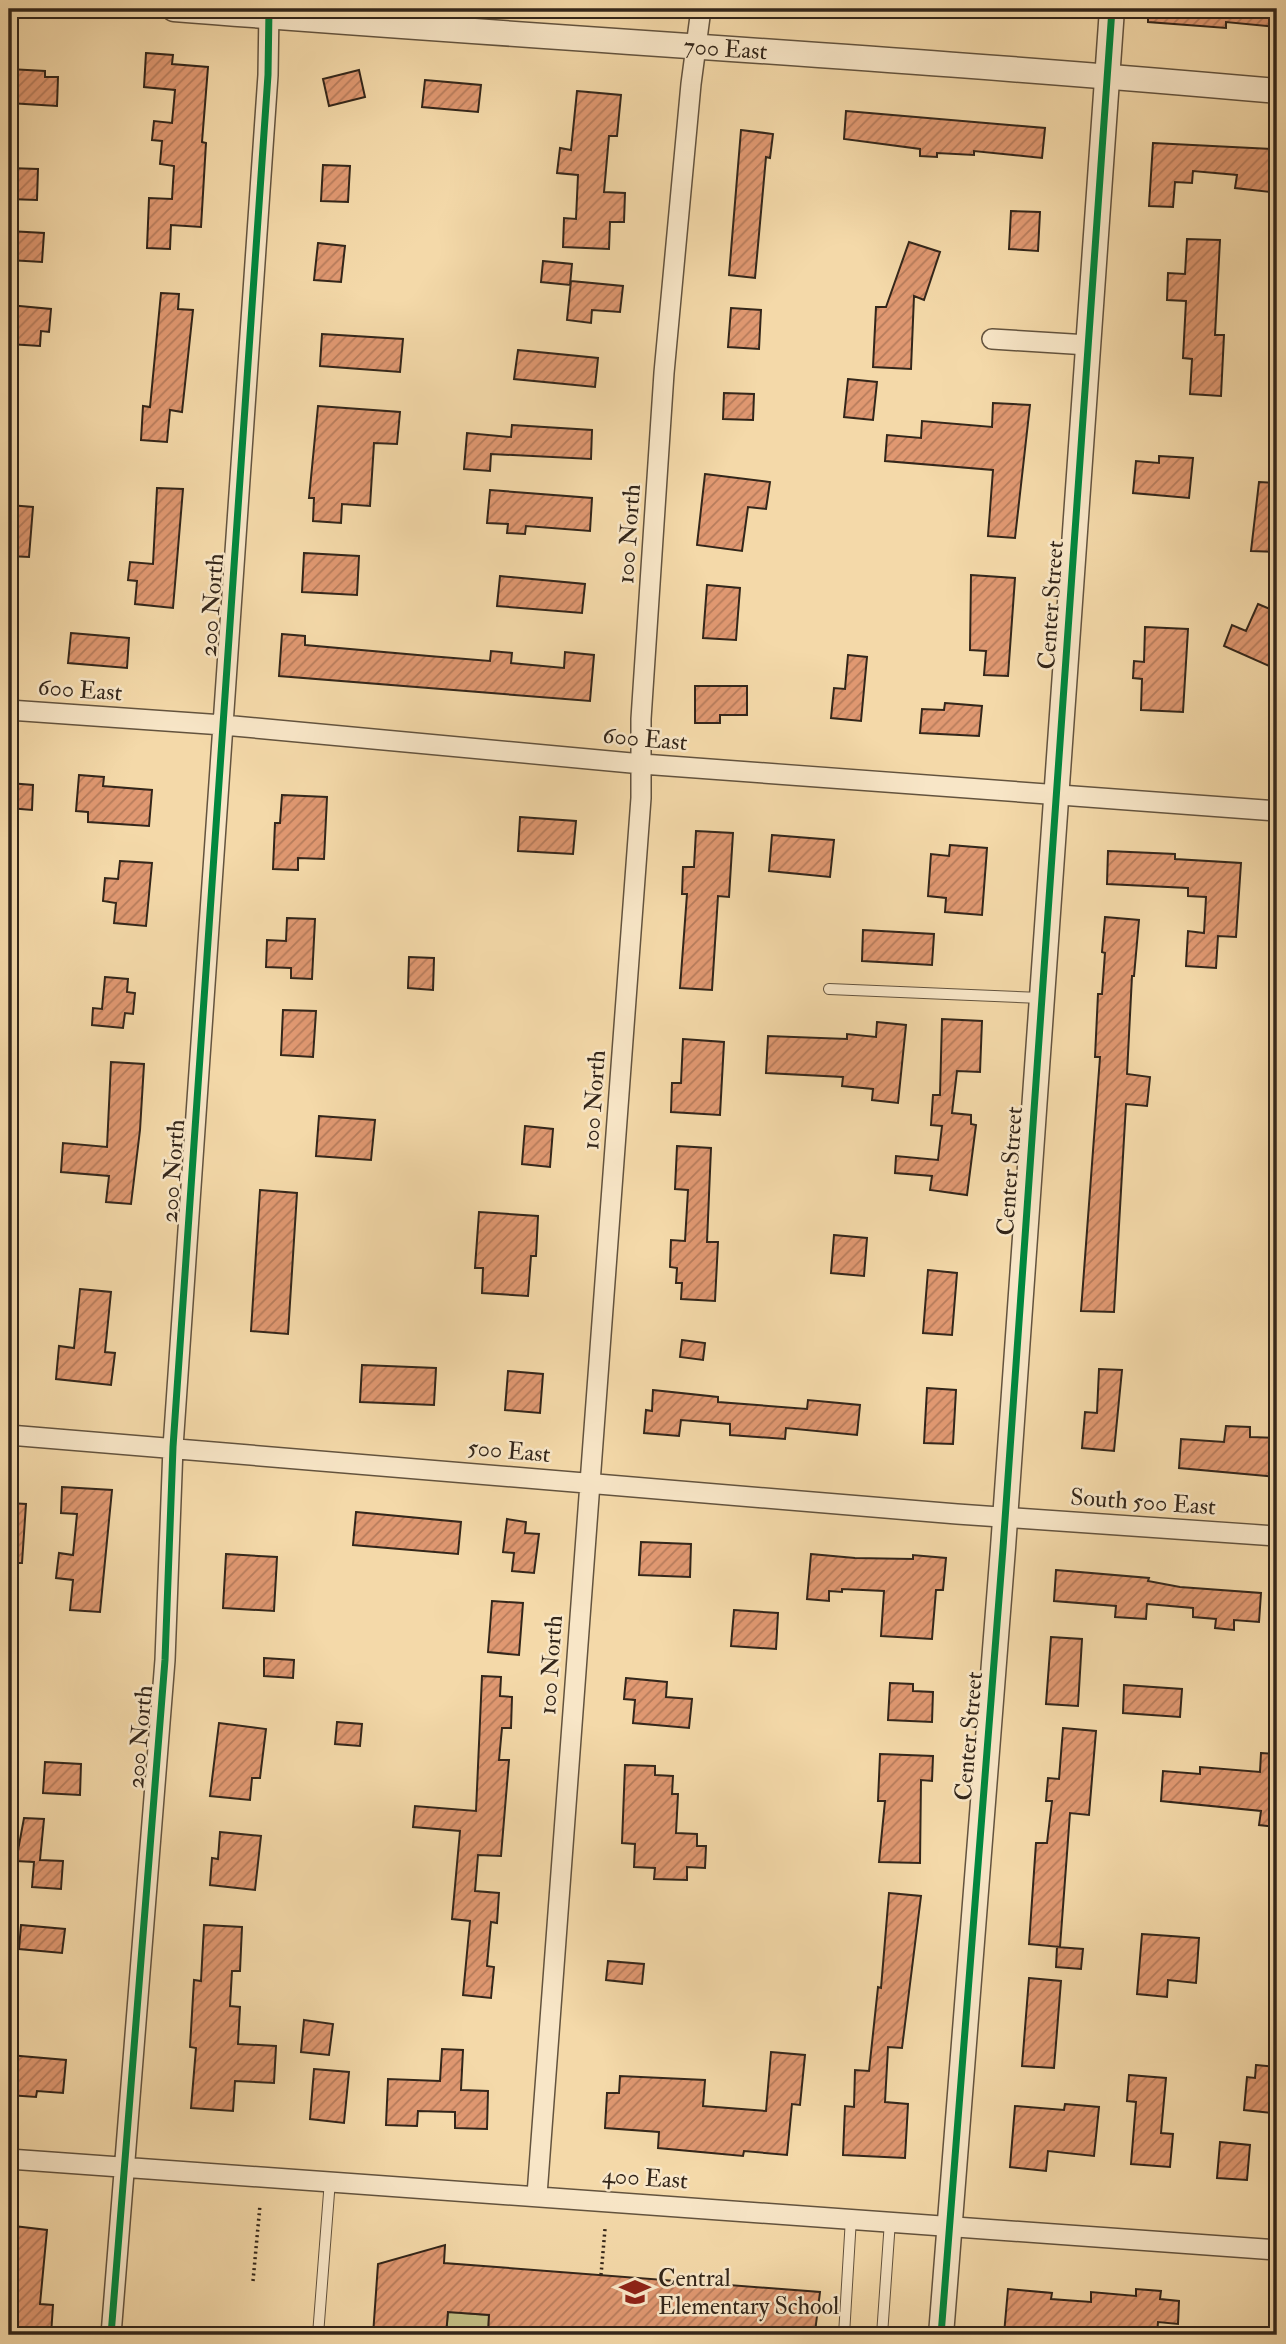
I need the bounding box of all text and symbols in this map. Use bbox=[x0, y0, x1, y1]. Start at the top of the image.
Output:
street label: 700 East bbox=[683, 30, 769, 67]
street label: 100 North bbox=[610, 483, 648, 585]
street label: Center Street bbox=[1031, 539, 1071, 671]
street label: 200 North bbox=[193, 552, 231, 658]
street label: 600 East bbox=[37, 672, 124, 708]
street label: 600 East bbox=[601, 720, 689, 758]
street label: 100 North bbox=[575, 1049, 613, 1151]
street label: Center Street bbox=[990, 1105, 1030, 1237]
street label: 200 North bbox=[154, 1118, 192, 1224]
street label: 500 East bbox=[466, 1432, 552, 1470]
street label: South 500 East bbox=[1069, 1481, 1217, 1523]
street label: 100 North bbox=[532, 1614, 570, 1716]
street label: Center Street bbox=[948, 1670, 990, 1802]
street label: 200 North bbox=[120, 1684, 160, 1790]
street label: 400 East bbox=[601, 2160, 689, 2196]
place label: Central Elementary School bbox=[658, 2263, 839, 2322]
school or university icon: Central Elementary School bbox=[618, 2275, 652, 2309]

